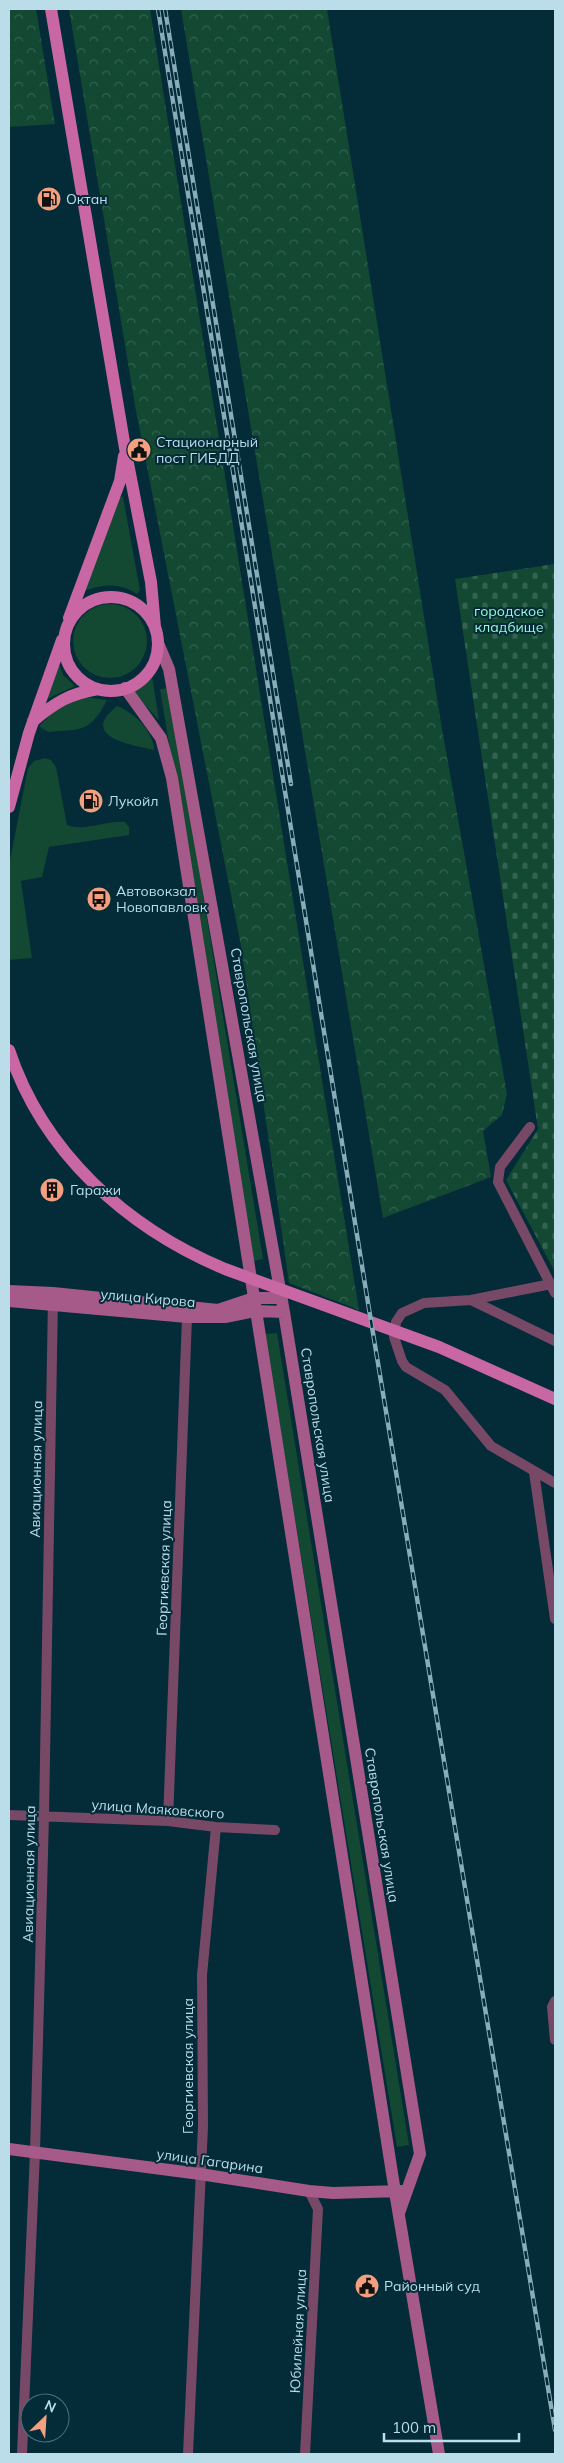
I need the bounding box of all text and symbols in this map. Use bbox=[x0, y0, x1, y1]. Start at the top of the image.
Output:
fuel station icon: Октан bbox=[36, 186, 62, 212]
place label: Октан bbox=[66, 190, 108, 208]
place label: Стационарный пост ГИБДД bbox=[156, 433, 258, 467]
public building icon: Стационарный пост ГИБДД bbox=[126, 437, 152, 463]
park label: городское кладбище bbox=[474, 602, 544, 636]
fuel station icon: Лукойл bbox=[78, 788, 104, 814]
place label: Лукойл bbox=[108, 792, 158, 810]
place label: Автовокзал Новопавловк bbox=[116, 882, 208, 916]
bus stop icon: Автовокзал Новопавловк bbox=[86, 886, 112, 912]
street label: Ставропольская улица bbox=[227, 946, 271, 1104]
building icon: Гаражи bbox=[39, 1177, 65, 1203]
place label: Гаражи bbox=[70, 1181, 121, 1199]
street label: улица Кирова bbox=[100, 1285, 196, 1311]
street label: Ставропольская улица bbox=[297, 1346, 339, 1504]
street label: Авиационная улица bbox=[26, 1400, 46, 1538]
street label: Георгиевская улица bbox=[153, 1500, 175, 1636]
street label: Ставропольская улица bbox=[361, 1746, 403, 1904]
street label: улица Маяковского bbox=[91, 1795, 225, 1823]
street label: Авиационная улица bbox=[19, 1805, 39, 1943]
street label: Георгиевская улица bbox=[179, 1998, 197, 2134]
street label: улица Гагарина bbox=[156, 2145, 264, 2177]
street label: Юбилейная улица bbox=[286, 2268, 310, 2394]
public building icon: Районный суд bbox=[354, 2273, 380, 2299]
place label: Районный суд bbox=[384, 2277, 481, 2295]
north arrow bbox=[20, 2393, 70, 2443]
text: N bbox=[42, 2396, 59, 2417]
scale bar bbox=[384, 2410, 519, 2442]
text: 100 m bbox=[392, 2418, 436, 2437]

